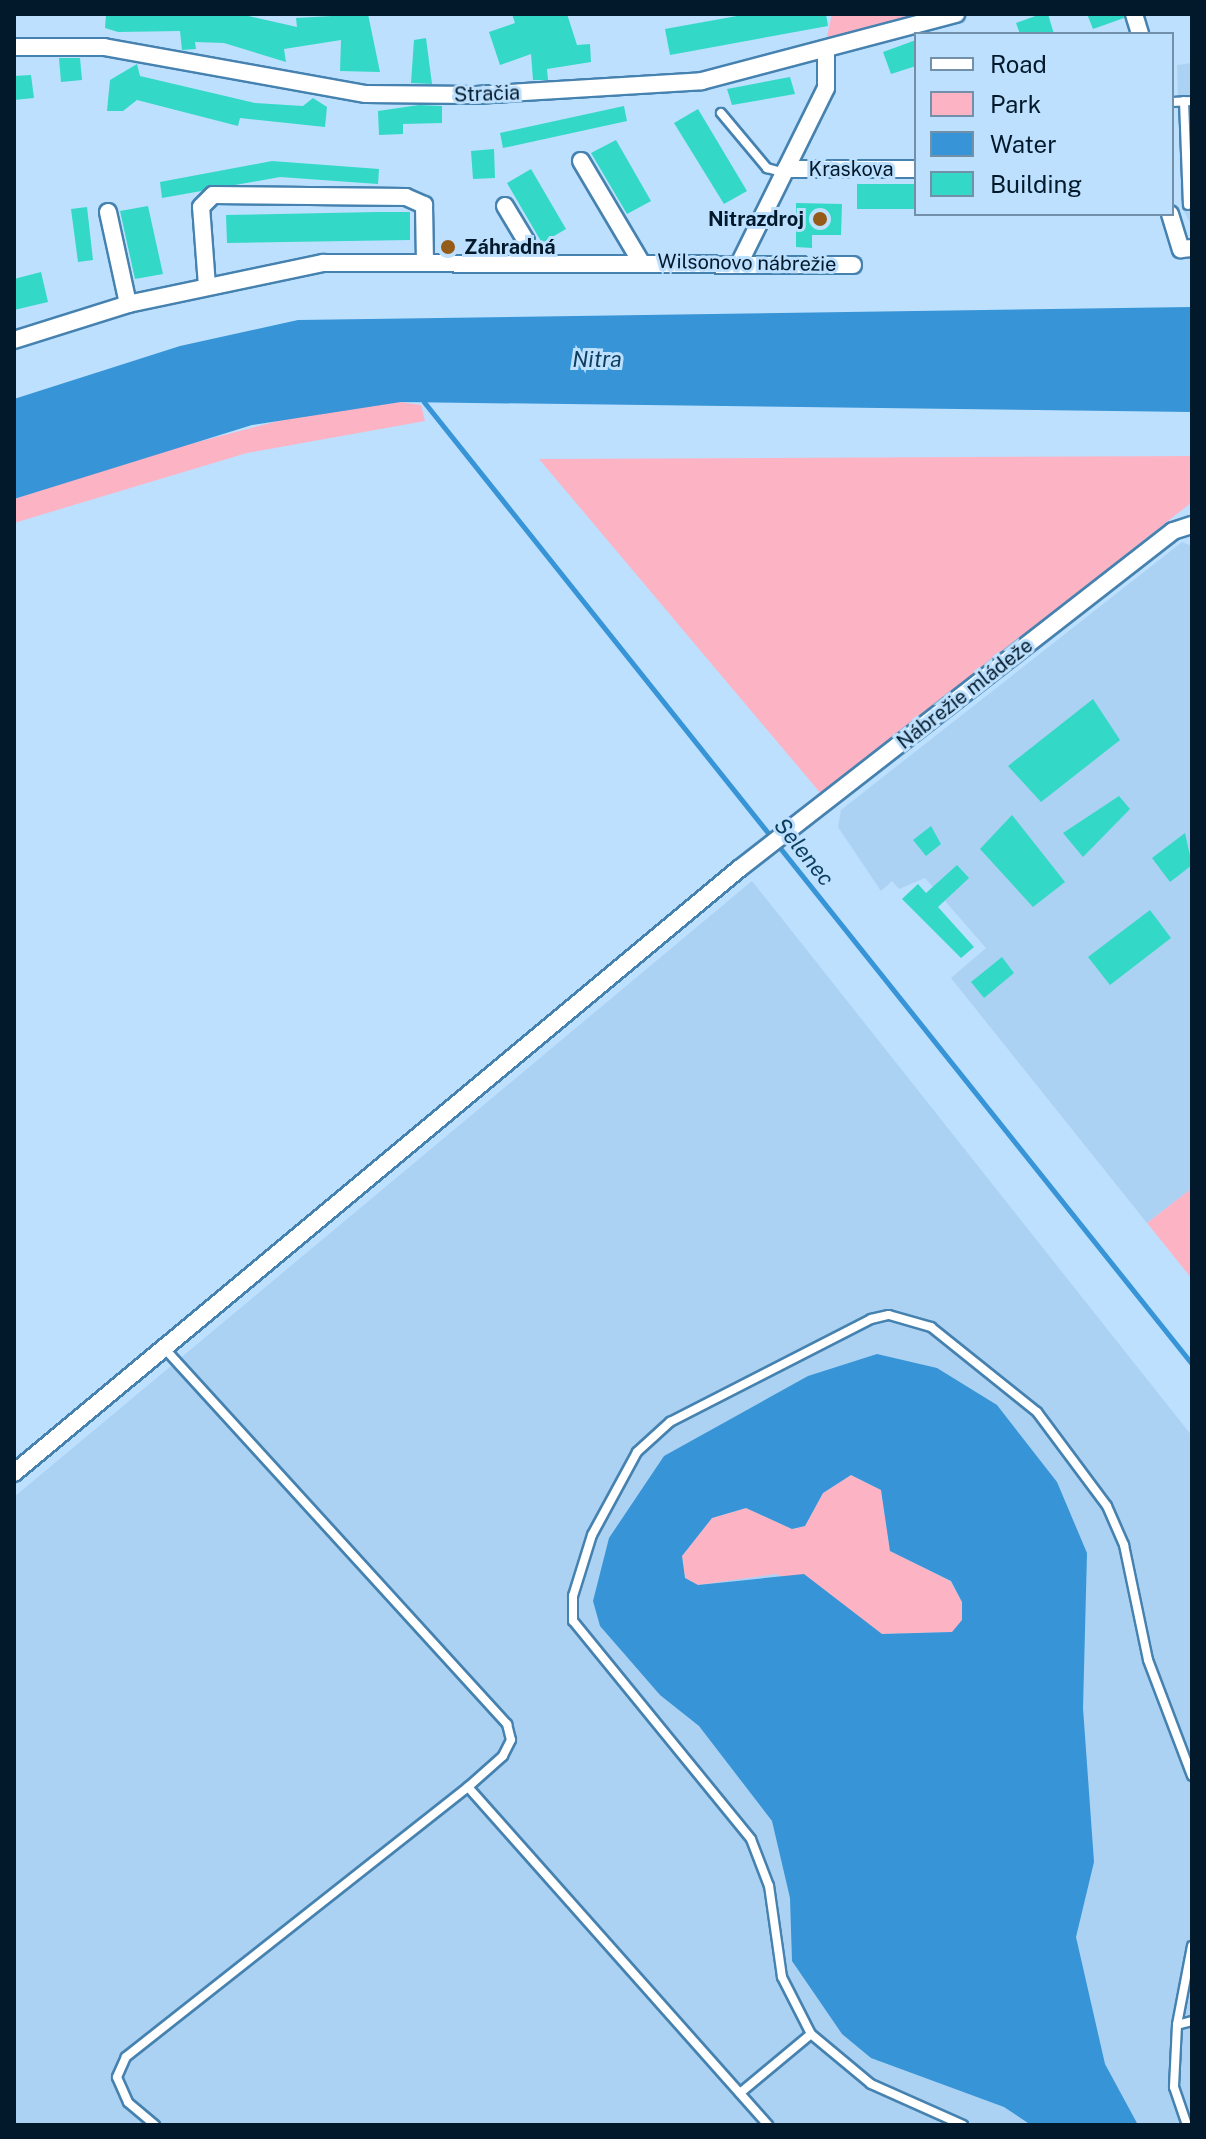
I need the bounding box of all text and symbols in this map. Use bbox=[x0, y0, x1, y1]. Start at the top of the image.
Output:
legend bbox=[914, 32, 1174, 216]
text: Road bbox=[990, 50, 1047, 78]
street label: Stračia bbox=[454, 81, 520, 107]
text: Park bbox=[990, 90, 1041, 118]
text: Water bbox=[990, 130, 1057, 158]
street label: Kraskova bbox=[809, 157, 893, 181]
text: Building bbox=[990, 170, 1082, 198]
place label: Nitrazdroj bbox=[708, 207, 804, 231]
marker: Nitrazdroj bbox=[811, 210, 829, 228]
place label: Záhradná bbox=[464, 235, 555, 259]
marker: Záhradná bbox=[439, 238, 457, 256]
street label: Wilsonovo nábrežie bbox=[657, 249, 837, 277]
water label: Nitra bbox=[572, 347, 622, 373]
street label: Nábrežie mládeže bbox=[892, 634, 1038, 754]
water label: Selenec bbox=[769, 813, 839, 891]

